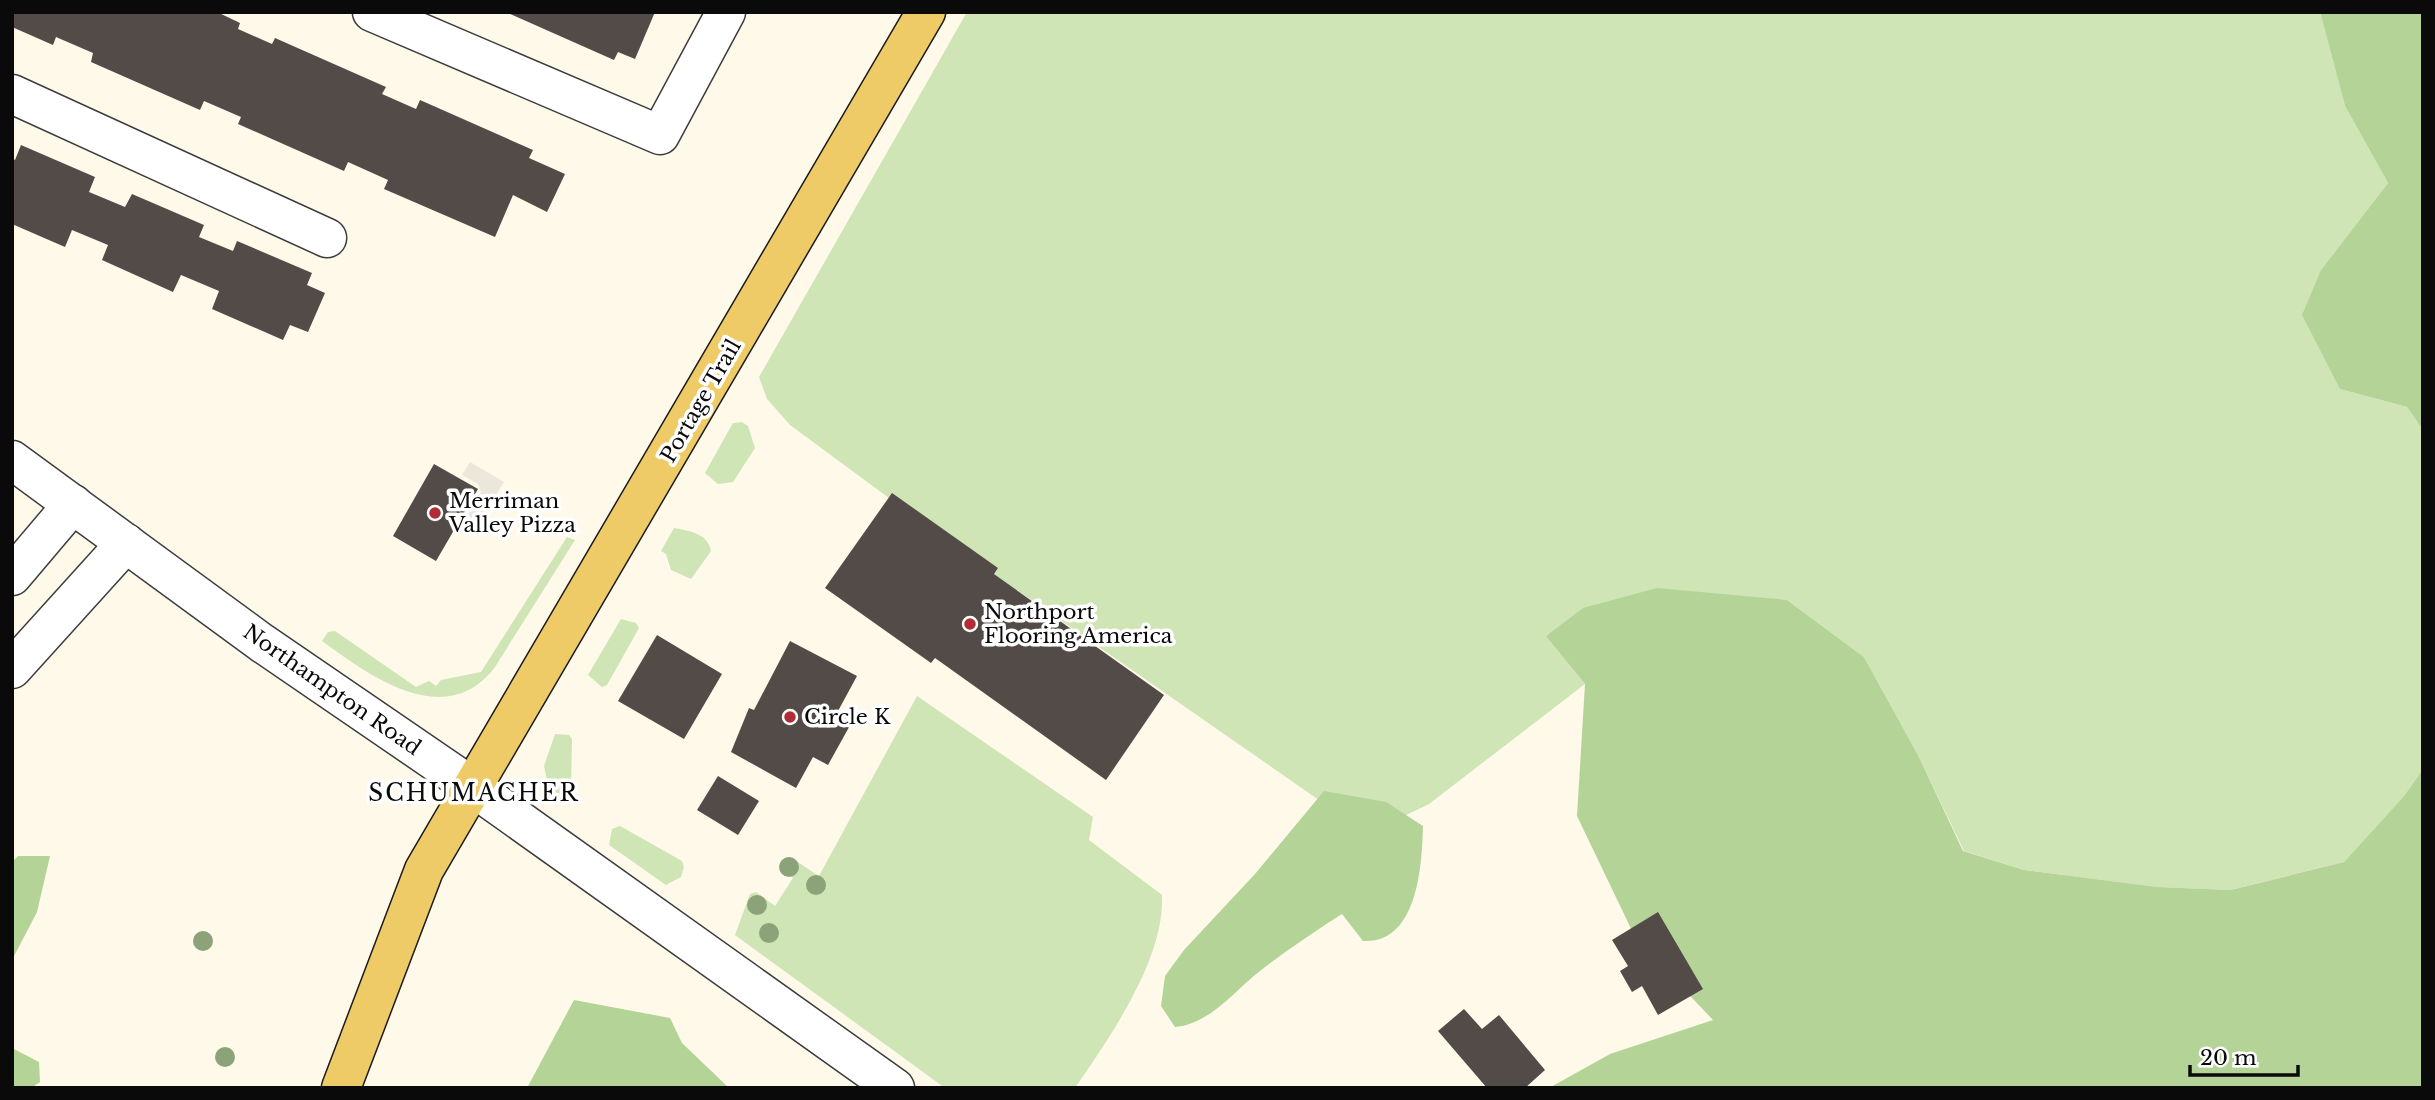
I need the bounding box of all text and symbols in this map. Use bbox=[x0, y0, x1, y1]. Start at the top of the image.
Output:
street label: Portage Trail bbox=[655, 335, 747, 467]
place label: Merriman Valley Pizza bbox=[448, 488, 576, 538]
marker: Merriman Valley Pizza bbox=[427, 505, 443, 521]
place label: Northport Flooring America bbox=[984, 599, 1173, 649]
marker: Northport Flooring America bbox=[962, 616, 978, 632]
street label: Northampton Road bbox=[238, 619, 426, 761]
place label: Circle K bbox=[804, 704, 891, 730]
marker: Circle K bbox=[782, 709, 798, 725]
district label: SCHUMACHER bbox=[368, 779, 580, 807]
scale bar bbox=[2190, 1034, 2298, 1078]
text: 20 m bbox=[2200, 1045, 2257, 1071]

